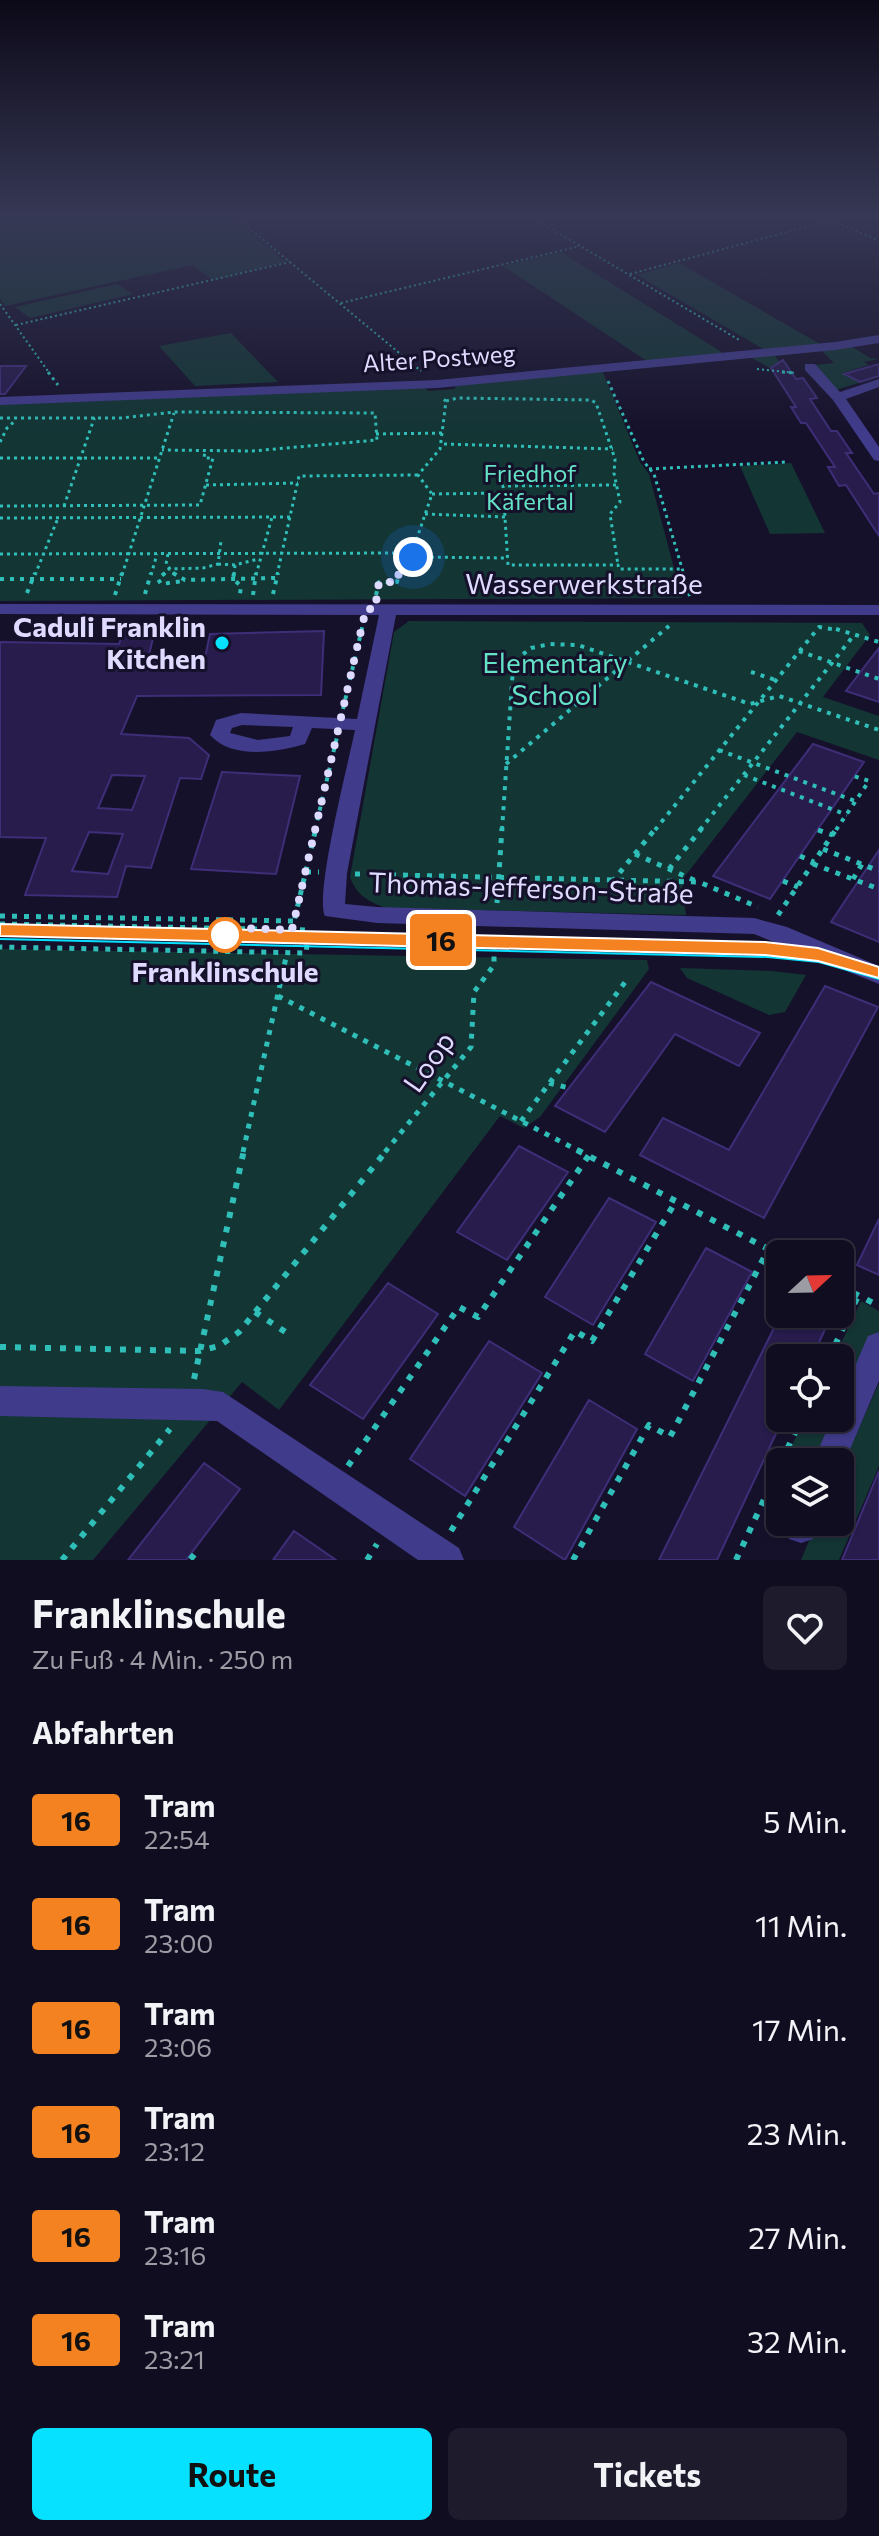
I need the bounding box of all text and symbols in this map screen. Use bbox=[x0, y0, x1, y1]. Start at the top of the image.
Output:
street label: Alter Postweg bbox=[362, 338, 516, 377]
park label: Friedhof Käfertal bbox=[483, 458, 577, 515]
your location bbox=[393, 537, 433, 577]
street label: Wasserwerkstraße bbox=[465, 566, 703, 600]
place label: Caduli Franklin Kitchen bbox=[13, 609, 206, 675]
marker: Caduli Franklin Kitchen bbox=[213, 634, 231, 652]
park label: Elementary School bbox=[482, 645, 628, 711]
street label: Thomas-Jefferson-Straße bbox=[368, 864, 694, 910]
line badge: 16 bbox=[405, 914, 477, 966]
marker: Franklinschule bbox=[208, 918, 242, 952]
text: 16 bbox=[426, 923, 456, 957]
place label: Franklinschule bbox=[131, 954, 319, 988]
street label: Loop bbox=[395, 1025, 461, 1098]
north arrow bbox=[766, 1240, 854, 1328]
map controls bbox=[766, 1240, 854, 1536]
button: locate bbox=[766, 1344, 854, 1432]
button: layers bbox=[766, 1448, 854, 1536]
button: heart bbox=[763, 1586, 847, 1670]
text: Franklinschule bbox=[32, 1589, 286, 1636]
text: Zu Fuß · 4 Min. · 250 m bbox=[32, 1643, 293, 1674]
text: Abfahrten bbox=[32, 1713, 174, 1750]
text: Tram bbox=[144, 1786, 216, 1823]
text: 5 Min. bbox=[763, 1802, 847, 1839]
text: 16 bbox=[61, 1803, 91, 1837]
text: 22:54 bbox=[144, 1823, 210, 1854]
text: Tram bbox=[144, 1890, 216, 1927]
text: 11 Min. bbox=[755, 1906, 847, 1943]
text: 16 bbox=[61, 1907, 91, 1941]
text: 23:00 bbox=[144, 1927, 213, 1958]
text: Tram bbox=[144, 1994, 216, 2031]
text: 17 Min. bbox=[752, 2010, 847, 2047]
text: 16 bbox=[61, 2011, 91, 2045]
text: 23:06 bbox=[144, 2031, 212, 2062]
text: Tram bbox=[144, 2098, 216, 2135]
text: 23 Min. bbox=[747, 2114, 847, 2151]
text: 16 bbox=[61, 2115, 91, 2149]
text: 23:12 bbox=[144, 2135, 205, 2166]
text: Tram bbox=[144, 2202, 216, 2239]
text: 27 Min. bbox=[748, 2218, 847, 2255]
text: 16 bbox=[61, 2219, 91, 2253]
text: 23:16 bbox=[144, 2239, 206, 2270]
text: Tram bbox=[144, 2306, 216, 2343]
text: 32 Min. bbox=[747, 2322, 847, 2359]
text: 16 bbox=[61, 2323, 91, 2357]
text: 23:21 bbox=[144, 2343, 205, 2374]
button: Route bbox=[32, 2428, 432, 2520]
button: Tickets bbox=[448, 2428, 847, 2520]

